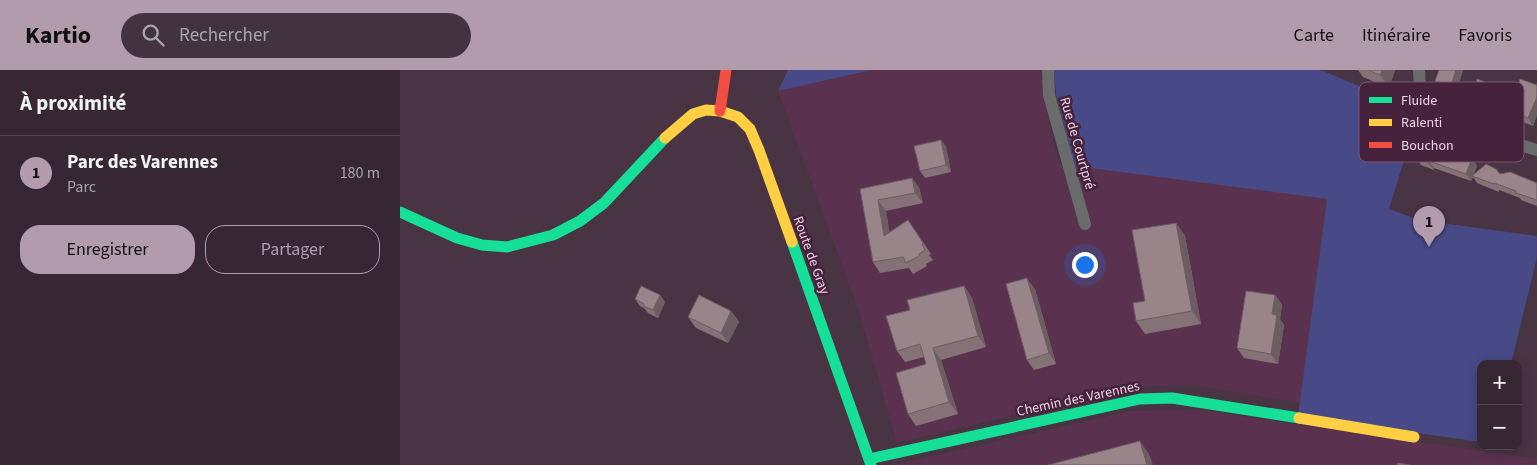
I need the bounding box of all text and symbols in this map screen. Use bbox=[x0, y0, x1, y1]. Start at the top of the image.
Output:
search box bbox=[121, 13, 471, 58]
text: Kartio bbox=[25, 18, 91, 53]
icon: search bbox=[139, 21, 167, 49]
text: Rechercher bbox=[179, 22, 269, 49]
text: Carte bbox=[1294, 23, 1334, 48]
text: Itinéraire bbox=[1362, 23, 1430, 48]
text: Favoris bbox=[1458, 23, 1512, 48]
legend bbox=[1359, 82, 1524, 162]
text: À proximité bbox=[20, 88, 126, 118]
text: Fluide bbox=[1401, 91, 1437, 111]
street label: Rue de Courtpré bbox=[1054, 95, 1100, 192]
text: Ralenti bbox=[1401, 113, 1442, 133]
text: Bouchon bbox=[1401, 136, 1454, 156]
text: Parc des Varennes bbox=[67, 149, 218, 176]
text: 1 bbox=[32, 162, 40, 184]
text: 180 m bbox=[340, 162, 380, 184]
text: Parc bbox=[67, 176, 96, 198]
pin: 1 bbox=[1413, 206, 1445, 247]
street label: Route de Gray bbox=[788, 214, 835, 298]
button: Enregistrer bbox=[20, 225, 195, 274]
button: Partager bbox=[205, 225, 380, 274]
your location bbox=[1072, 252, 1098, 278]
map controls bbox=[1477, 360, 1522, 450]
button: + bbox=[1477, 360, 1522, 405]
street label: Chemin des Varennes bbox=[1015, 376, 1142, 422]
button: − bbox=[1477, 405, 1522, 450]

